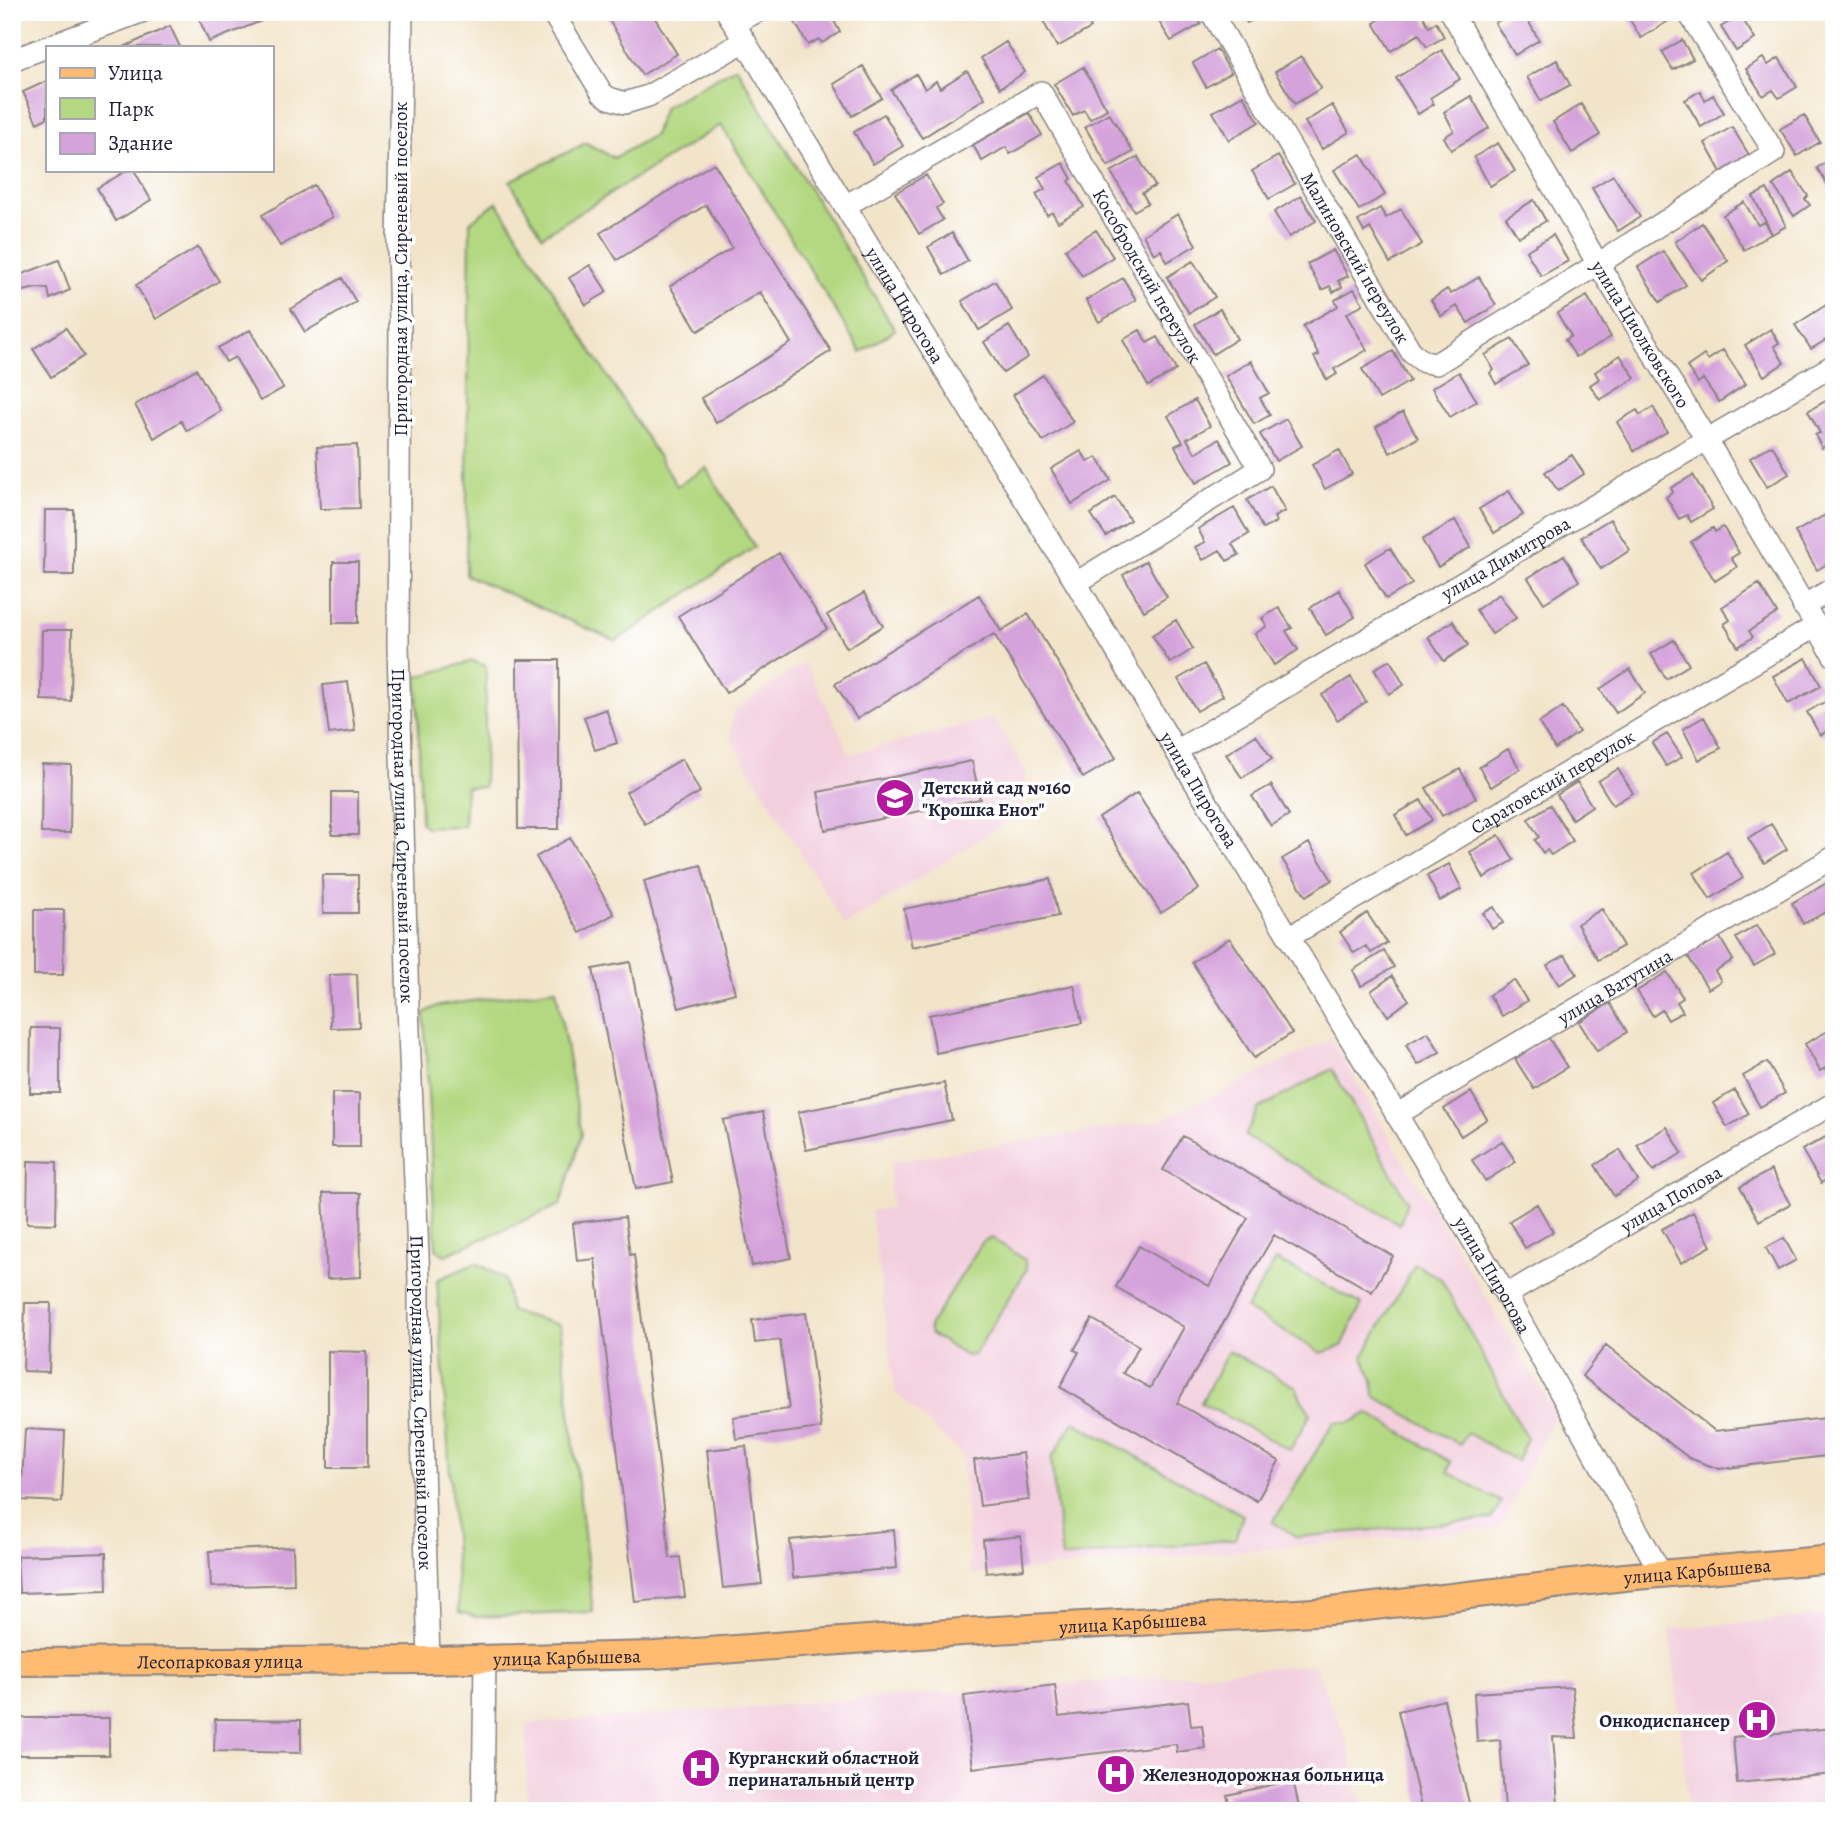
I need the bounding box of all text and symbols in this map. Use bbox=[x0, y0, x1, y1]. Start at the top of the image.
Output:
legend bbox=[46, 46, 273, 172]
text: Улица bbox=[108, 59, 163, 87]
text: Парк bbox=[108, 95, 154, 123]
street label: Пригородная улица, Сиреневый поселок bbox=[388, 101, 414, 436]
text: Здание bbox=[108, 129, 173, 157]
street label: Малиновский переулок bbox=[1294, 168, 1416, 349]
street label: Кособродский переулок bbox=[1086, 184, 1208, 368]
street label: улица Пирогова bbox=[859, 242, 950, 369]
street label: улица Циолковского bbox=[1584, 255, 1696, 413]
street label: улица Димитрова bbox=[1436, 510, 1575, 607]
street label: Пригородная улица, Сиреневый поселок bbox=[385, 668, 420, 1004]
street label: Саратовский переулок bbox=[1466, 724, 1640, 841]
street label: улица Пирогова bbox=[1153, 726, 1244, 853]
place label: Детский сад №160 "Крошка Енот" bbox=[922, 775, 1071, 823]
school or university icon: Детский сад №160 "Крошка Енот" bbox=[874, 777, 916, 819]
street label: улица Ватутина bbox=[1552, 943, 1678, 1031]
street label: улица Попова bbox=[1615, 1159, 1727, 1240]
street label: улица Пирогова bbox=[1447, 1211, 1537, 1339]
street label: Пригородная улица, Сиреневый поселок bbox=[403, 1235, 438, 1571]
street label: улица Карбышева bbox=[1622, 1552, 1772, 1591]
street label: улица Карбышева bbox=[1057, 1606, 1208, 1640]
street label: улица Карбышева bbox=[492, 1643, 641, 1673]
street label: Лесопарковая улица bbox=[137, 1649, 303, 1675]
hospital icon: Онкодиспансер bbox=[1736, 1699, 1778, 1741]
place label: Онкодиспансер bbox=[1599, 1708, 1730, 1734]
place label: Курганский областной перинатальный центр bbox=[728, 1745, 919, 1793]
hospital icon: Курганский областной перинатальный центр bbox=[680, 1747, 722, 1789]
hospital icon: Железнодорожная больница bbox=[1095, 1753, 1137, 1795]
place label: Железнодорожная больница bbox=[1143, 1762, 1385, 1788]

